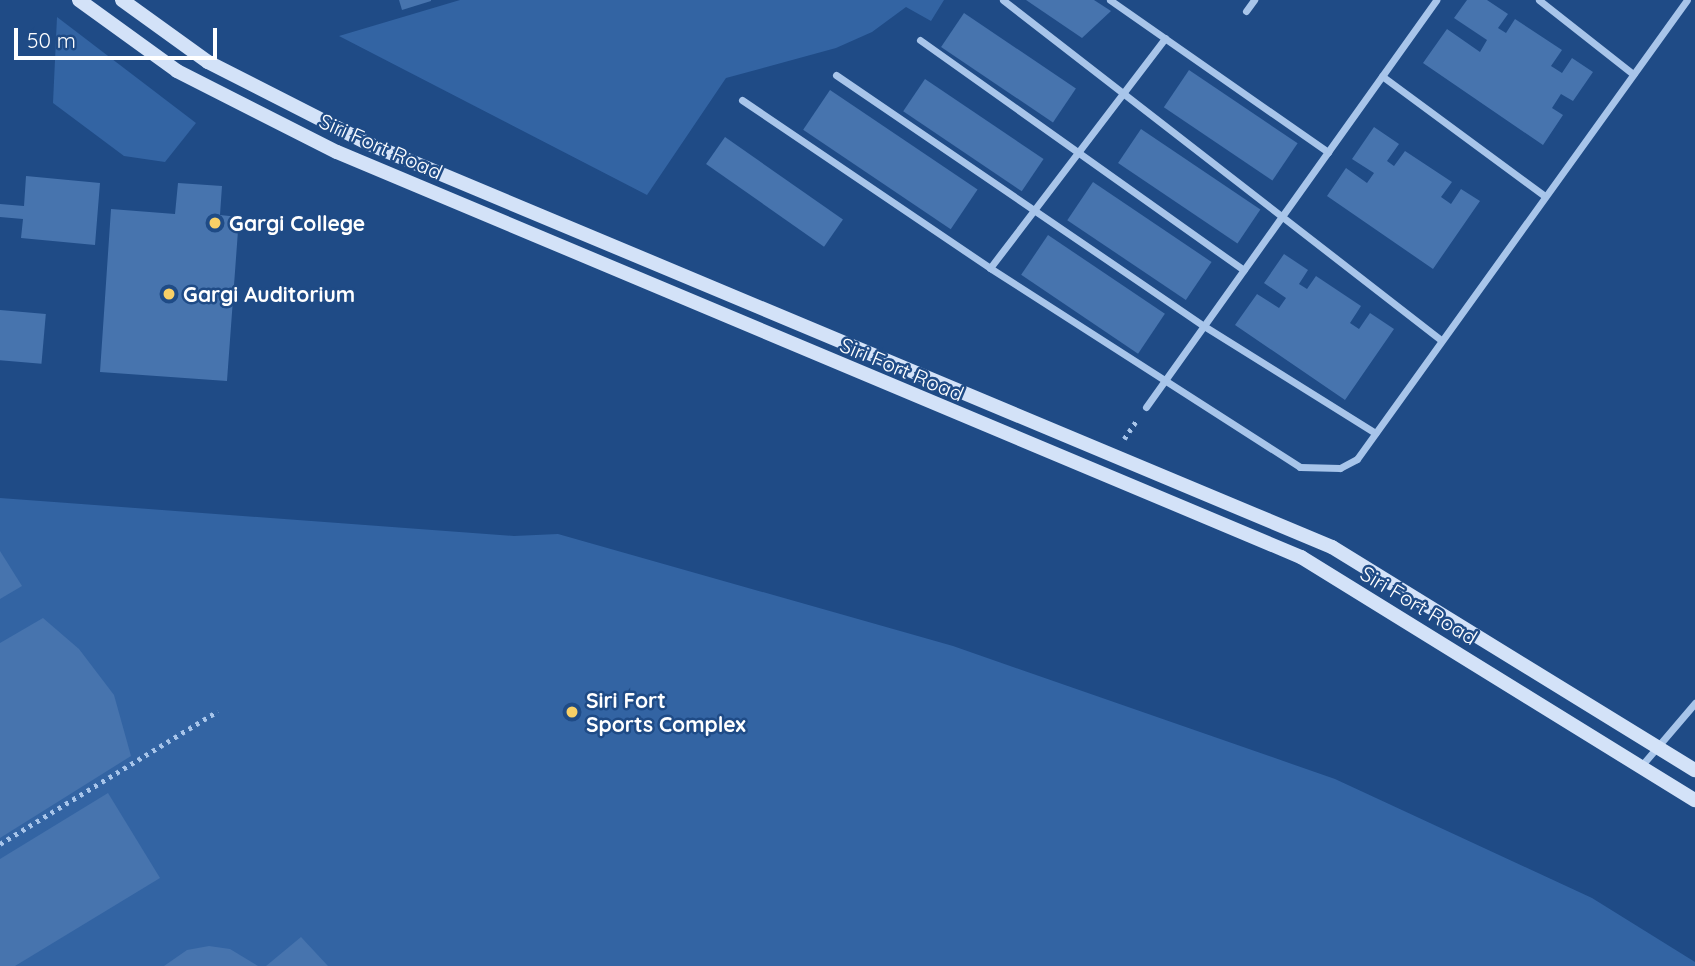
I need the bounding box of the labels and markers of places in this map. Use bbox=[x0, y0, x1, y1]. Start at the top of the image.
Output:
place label: Gargi College bbox=[229, 210, 365, 236]
marker: Gargi College bbox=[207, 215, 223, 231]
place label: Gargi Auditorium bbox=[183, 281, 355, 307]
marker: Gargi Auditorium bbox=[161, 286, 177, 302]
place label: Siri Fort Sports Complex bbox=[586, 687, 746, 737]
marker: Siri Fort Sports Complex bbox=[564, 704, 580, 720]

